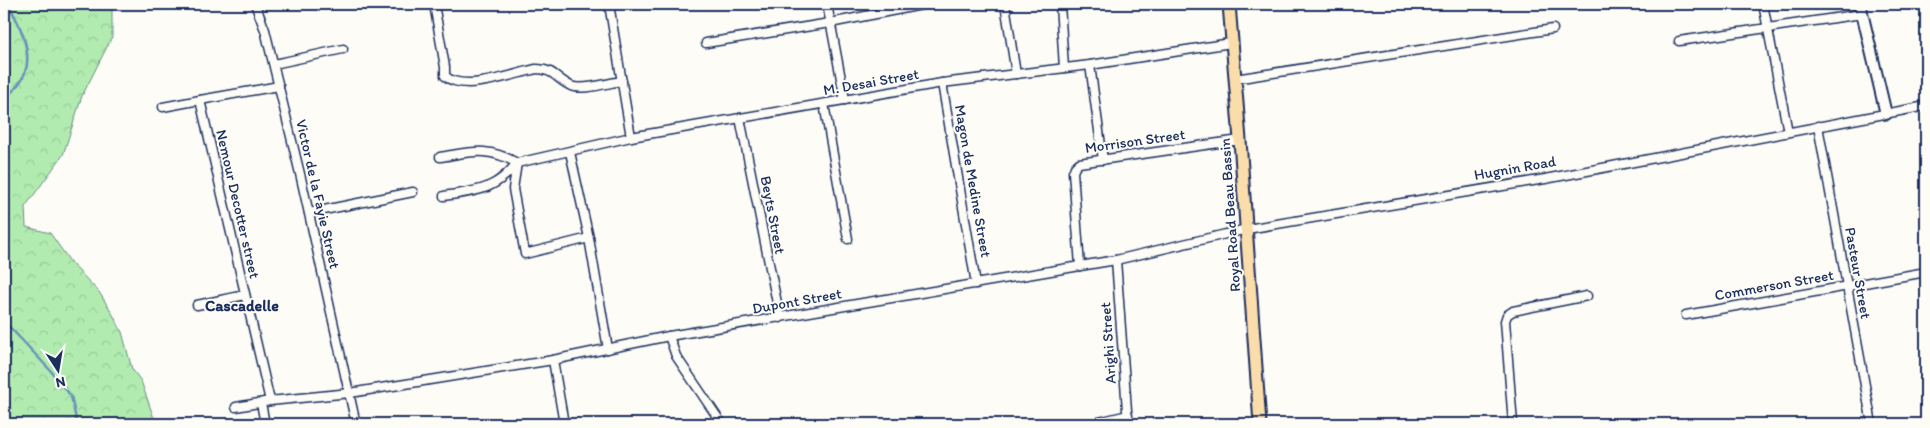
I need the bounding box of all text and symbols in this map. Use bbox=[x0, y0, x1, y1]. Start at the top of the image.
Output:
street label: M. Desai Street bbox=[822, 65, 921, 99]
street label: Magon de Medine Street bbox=[951, 103, 995, 259]
street label: Victor de la Fayie Street bbox=[292, 118, 344, 271]
street label: Morrison Street bbox=[1084, 125, 1187, 157]
street label: Nemour Decotter street bbox=[212, 128, 264, 280]
street label: Royal Road Beau Bassin bbox=[1216, 137, 1244, 292]
street label: Hugnin Road bbox=[1473, 152, 1558, 184]
street label: Beyts Street bbox=[757, 174, 789, 256]
street label: Pasteur Street bbox=[1841, 226, 1875, 321]
street label: Commerson Street bbox=[1713, 266, 1835, 304]
street label: Dupont Street bbox=[751, 284, 843, 318]
district label: Cascadelle bbox=[205, 296, 279, 315]
street label: Arighi Street bbox=[1096, 301, 1120, 385]
north arrow bbox=[32, 346, 82, 396]
text: N bbox=[54, 373, 67, 392]

